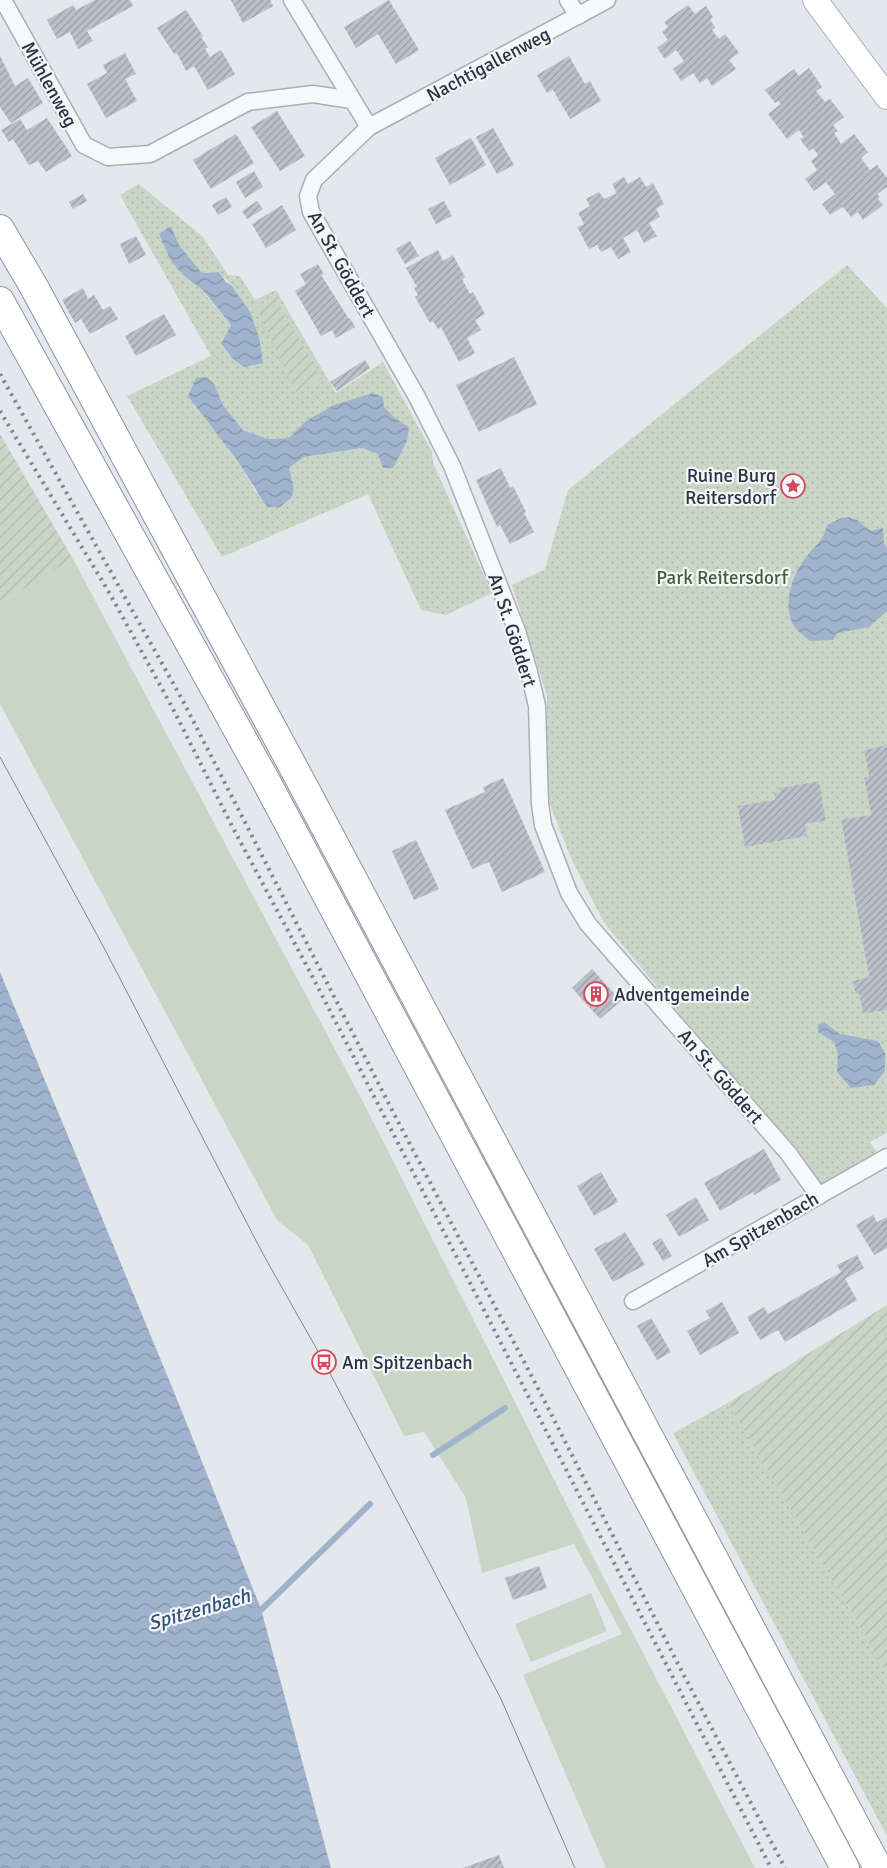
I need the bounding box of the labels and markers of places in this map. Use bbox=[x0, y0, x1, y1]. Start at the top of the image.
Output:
place label: Ruine Burg Reitersdorf bbox=[685, 464, 778, 510]
place icon: Ruine Burg Reitersdorf bbox=[780, 473, 806, 499]
building icon: Adventgemeinde bbox=[583, 981, 609, 1007]
place label: Adventgemeinde bbox=[614, 983, 750, 1007]
bus stop icon: Am Spitzenbach bbox=[311, 1349, 337, 1375]
place label: Am Spitzenbach bbox=[342, 1351, 473, 1375]

